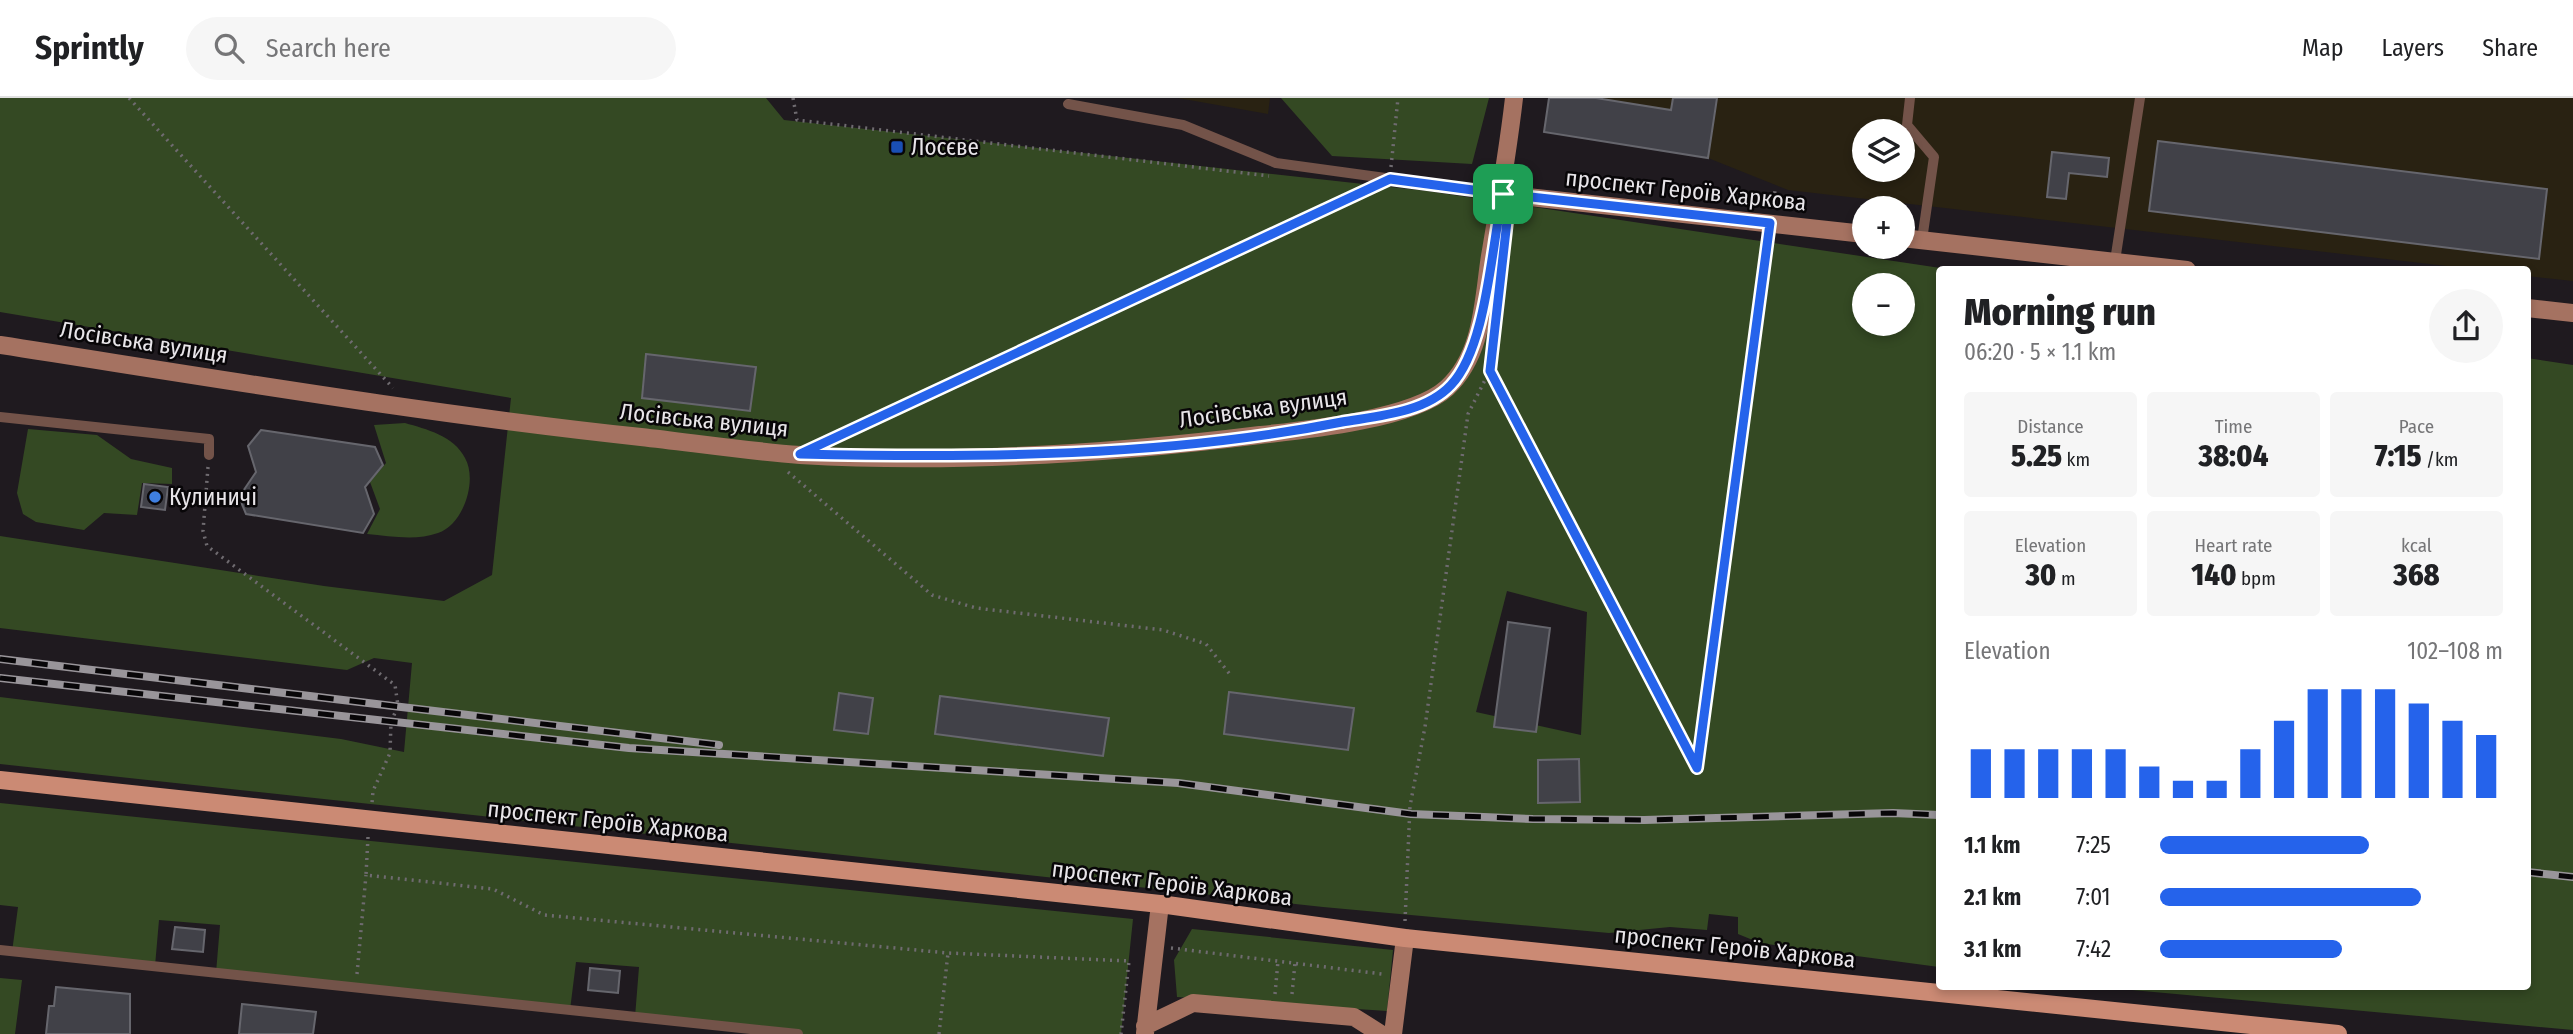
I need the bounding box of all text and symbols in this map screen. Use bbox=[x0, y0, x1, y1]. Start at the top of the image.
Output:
search box bbox=[186, 17, 676, 80]
text: Sprintly bbox=[35, 28, 144, 68]
icon: search bbox=[210, 29, 248, 67]
text: Search here bbox=[266, 33, 391, 64]
text: Map bbox=[2302, 34, 2344, 62]
text: Layers bbox=[2382, 34, 2444, 62]
text: Share bbox=[2482, 34, 2538, 62]
map controls bbox=[1852, 119, 1915, 336]
button: layers bbox=[1852, 119, 1915, 182]
place label: Лосєве bbox=[911, 133, 979, 161]
marker: Лосєве bbox=[889, 139, 905, 155]
street label: проспект Героїв Харкова bbox=[1564, 163, 1808, 217]
pin bbox=[1473, 164, 1533, 224]
icon: arrive bbox=[1484, 175, 1522, 213]
button: + bbox=[1852, 196, 1915, 259]
button: − bbox=[1852, 273, 1915, 336]
text: Morning run bbox=[1964, 289, 2156, 335]
button: share bbox=[2429, 289, 2503, 363]
street label: Лосівська вулиця bbox=[58, 315, 230, 369]
text: 06:20 · 5 × 1.1 km bbox=[1964, 338, 2116, 366]
street label: Лосівська вулиця bbox=[1177, 382, 1349, 434]
street label: Лосівська вулиця bbox=[618, 397, 790, 443]
text: Distance bbox=[2017, 415, 2084, 438]
text: Time bbox=[2215, 415, 2252, 438]
text: Pace bbox=[2399, 415, 2434, 438]
text: 5.25 bbox=[2011, 438, 2062, 474]
text: 38:04 bbox=[2199, 438, 2268, 474]
text: 7:15 bbox=[2375, 438, 2422, 474]
text: km bbox=[2062, 448, 2090, 471]
text: /km bbox=[2422, 448, 2458, 471]
place label: Кулиничі bbox=[169, 483, 257, 511]
marker: Кулиничі bbox=[147, 489, 163, 505]
text: Elevation bbox=[2015, 534, 2086, 557]
text: Heart rate bbox=[2194, 534, 2273, 557]
text: kcal bbox=[2401, 534, 2432, 557]
text: 30 bbox=[2025, 557, 2056, 593]
text: 140 bbox=[2191, 557, 2237, 593]
text: 368 bbox=[2393, 557, 2440, 593]
text: m bbox=[2056, 567, 2076, 590]
text: bpm bbox=[2237, 567, 2276, 590]
text: Elevation bbox=[1964, 637, 2051, 665]
text: 102–108 m bbox=[2407, 637, 2503, 665]
street label: проспект Героїв Харкова bbox=[486, 794, 730, 848]
text: 1.1 km bbox=[1964, 831, 2020, 859]
text: 7:25 bbox=[2076, 831, 2111, 859]
street label: проспект Героїв Харкова bbox=[1050, 854, 1294, 912]
text: 2.1 km bbox=[1964, 883, 2021, 911]
text: 7:01 bbox=[2076, 883, 2111, 911]
street label: проспект Героїв Харкова bbox=[1613, 920, 1857, 974]
text: 3.1 km bbox=[1964, 935, 2022, 963]
text: 7:42 bbox=[2076, 935, 2111, 963]

